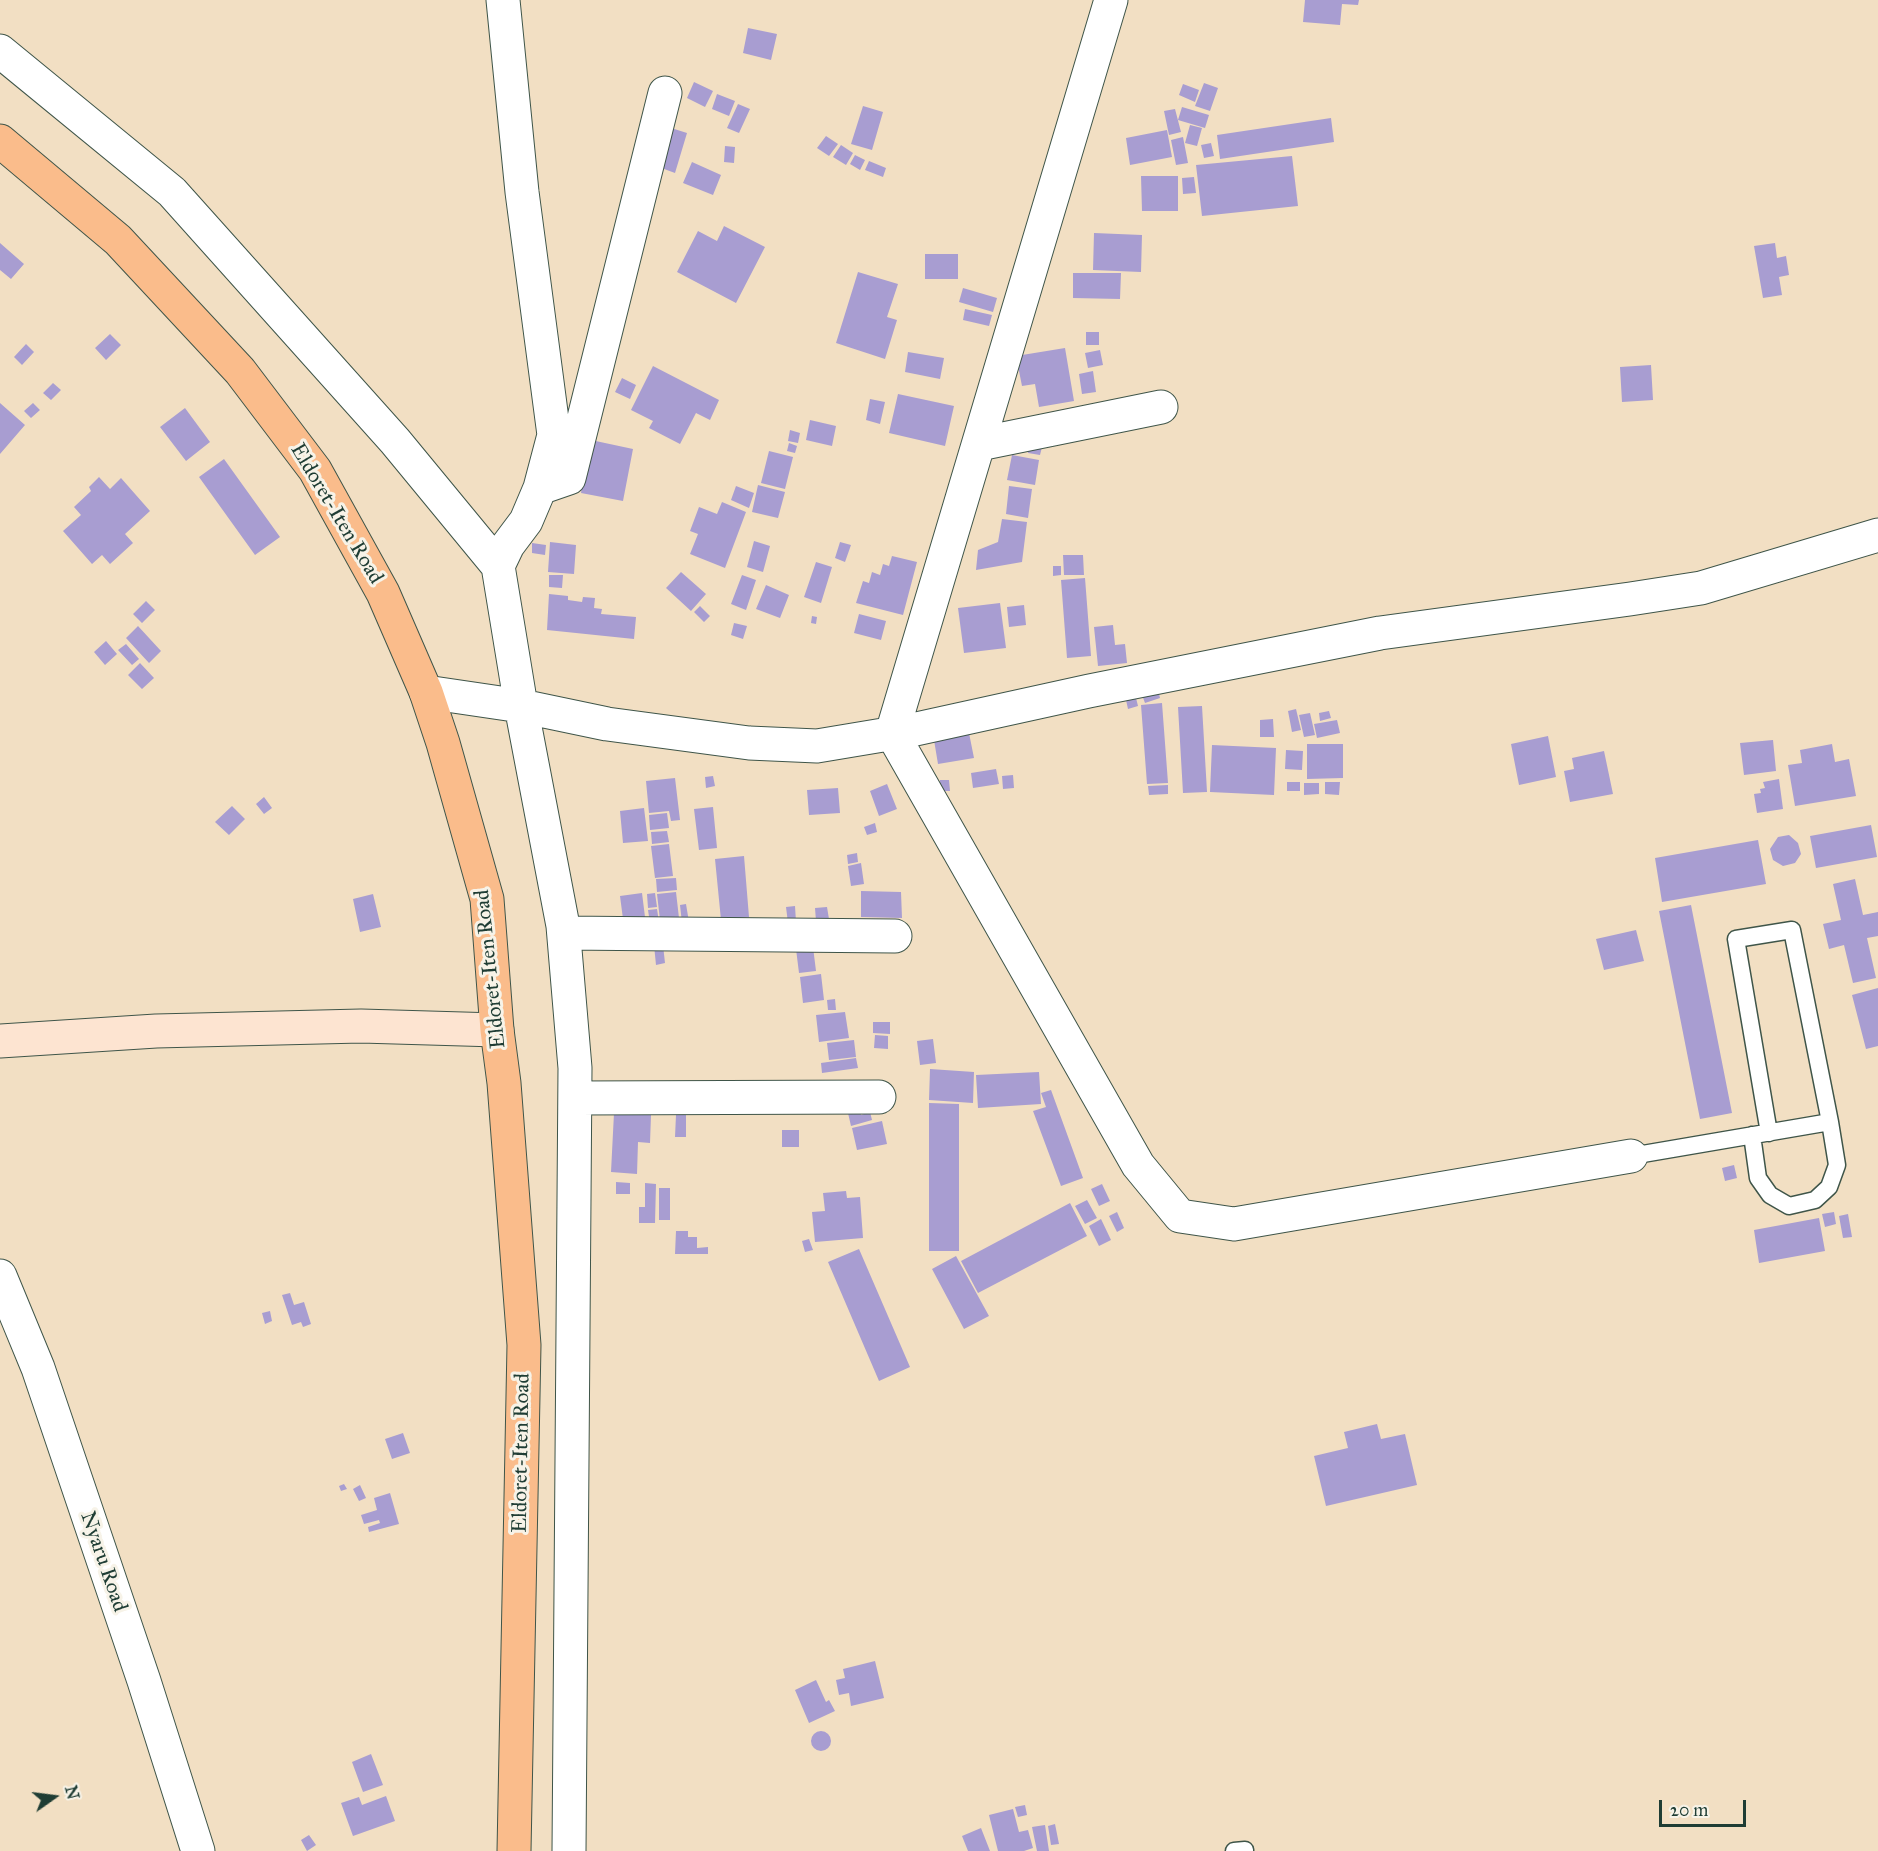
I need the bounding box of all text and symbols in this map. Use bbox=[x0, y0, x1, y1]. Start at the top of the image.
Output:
street label: Eldoret-Iten Road bbox=[284, 439, 388, 589]
street label: Eldoret-Iten Road bbox=[470, 888, 512, 1050]
street label: Eldoret-Iten Road bbox=[508, 1373, 536, 1533]
street label: Nyaru Road bbox=[74, 1509, 132, 1615]
north arrow bbox=[24, 1767, 84, 1827]
text: N bbox=[61, 1784, 83, 1801]
scale bar bbox=[1662, 1788, 1749, 1826]
text: 20 m bbox=[1670, 1799, 1708, 1821]

